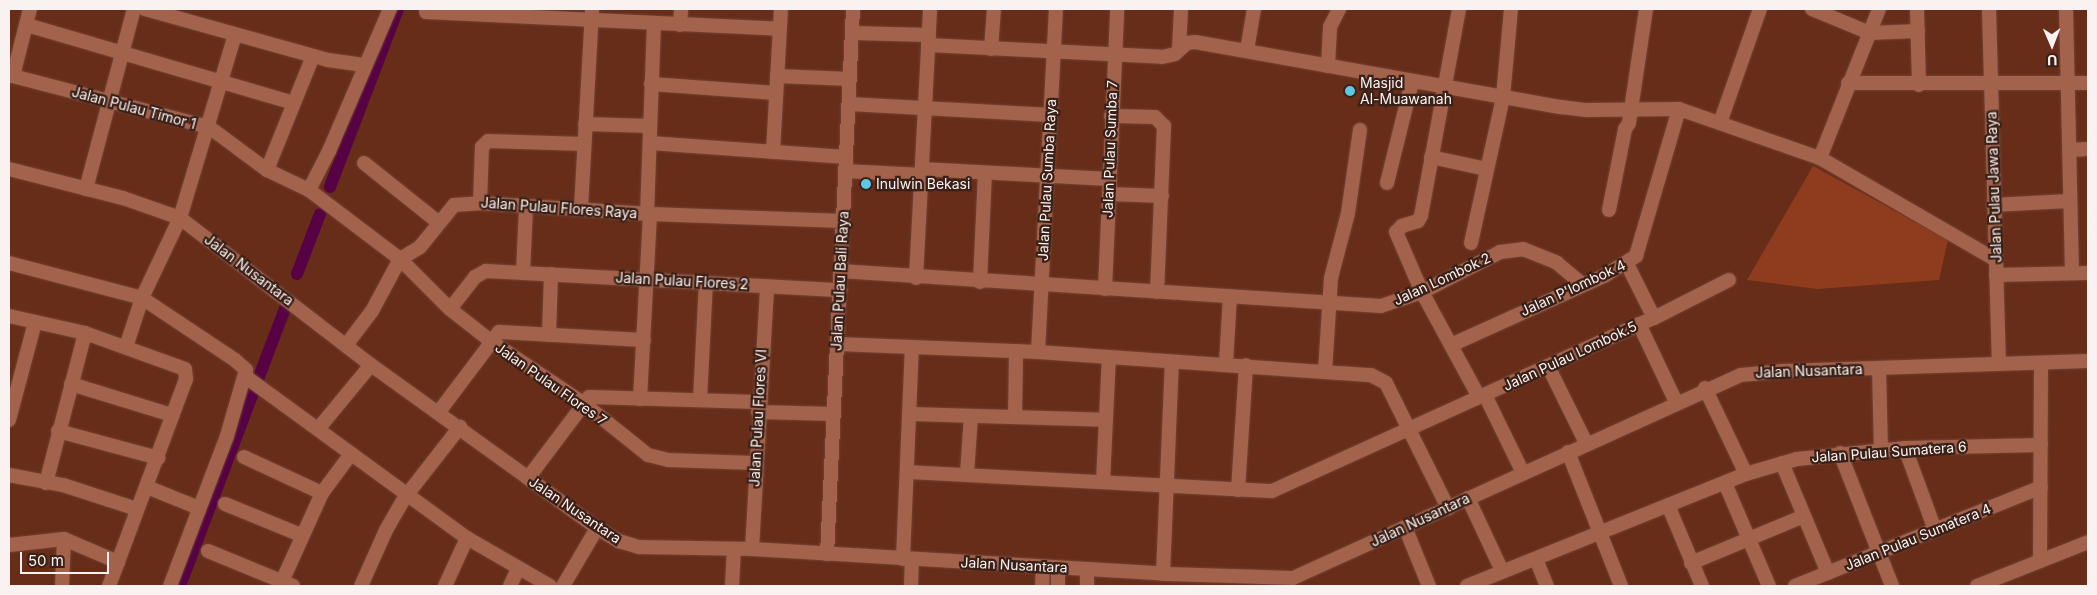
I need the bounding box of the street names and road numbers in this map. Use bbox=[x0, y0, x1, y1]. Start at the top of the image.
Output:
street label: Jalan Pulau Sumba 7 bbox=[1099, 80, 1121, 218]
street label: Jalan Pulau Timor 1 bbox=[70, 83, 198, 133]
street label: Jalan Pulau Sumba Raya bbox=[1034, 99, 1060, 261]
street label: Jalan Pulau Jawa Raya bbox=[1983, 111, 2005, 263]
street label: Jalan Pulau Flores Raya bbox=[480, 194, 638, 222]
street label: Jalan Pulau Bali Raya bbox=[828, 211, 852, 351]
street label: Jalan Nusantara bbox=[201, 231, 297, 309]
street label: Jalan Lombok 2 bbox=[1391, 249, 1493, 309]
street label: Jalan P'lombok 4 bbox=[1518, 256, 1628, 320]
street label: Jalan Pulau Flores 2 bbox=[615, 269, 749, 293]
street label: Jalan Pulau Lombok.5 bbox=[1500, 318, 1640, 394]
street label: Jalan Pulau Flores 7 bbox=[492, 339, 610, 429]
street label: Jalan Pulau Flores VI bbox=[746, 349, 770, 487]
street label: Jalan Nusantara bbox=[1755, 361, 1863, 381]
street label: Jalan Pulau Sumatera 6 bbox=[1811, 438, 1967, 466]
street label: Jalan Nusantara bbox=[526, 473, 624, 547]
street label: Jalan Nusantara bbox=[1368, 490, 1472, 550]
street label: Jalan Pulau Sumatera 4 bbox=[1842, 500, 1994, 574]
street label: Jalan Nusantara bbox=[960, 554, 1068, 576]

